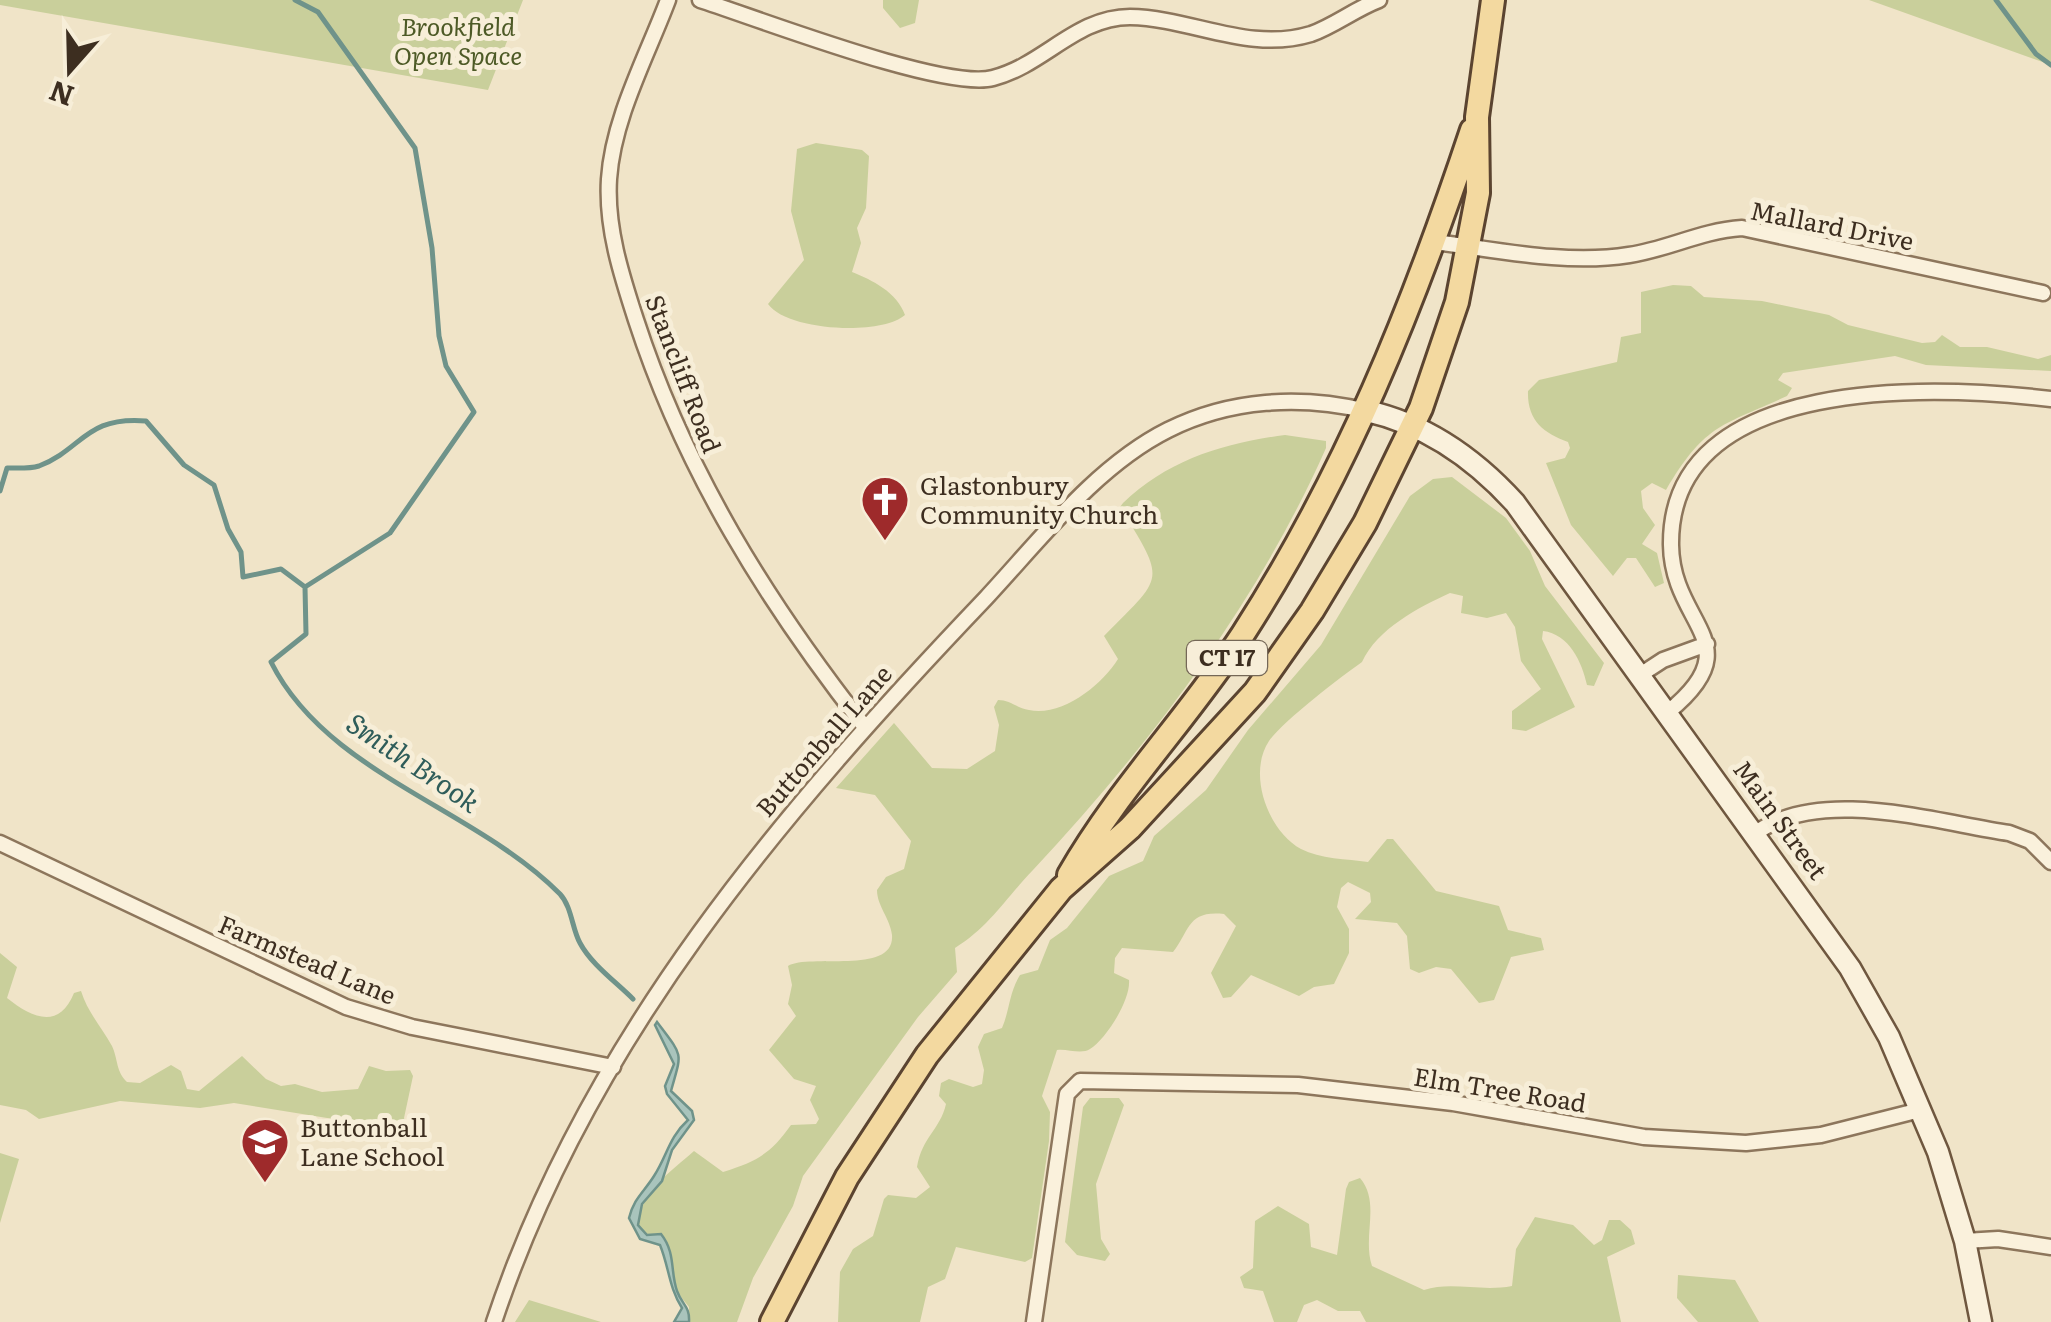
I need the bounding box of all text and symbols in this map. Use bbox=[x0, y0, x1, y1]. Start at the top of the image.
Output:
park label: Brookfield Open Space bbox=[394, 7, 522, 73]
north arrow bbox=[20, 20, 120, 120]
text: N bbox=[43, 72, 79, 119]
street label: Mallard Drive bbox=[1747, 191, 1917, 258]
street label: Stancliff Road bbox=[637, 289, 732, 458]
place label: Glastonbury Community Church bbox=[920, 466, 1158, 532]
church icon: Glastonbury Community Church bbox=[859, 474, 911, 542]
road number: CT 17 bbox=[1187, 641, 1267, 675]
street label: Buttonball Lane bbox=[746, 656, 899, 824]
water label: Smith Brook bbox=[339, 701, 490, 822]
street label: Main Street bbox=[1725, 752, 1837, 886]
street label: Farmstead Lane bbox=[213, 905, 402, 1013]
street label: Elm Tree Road bbox=[1411, 1057, 1589, 1120]
place label: Buttonball Lane School bbox=[300, 1108, 444, 1174]
school or university icon: Buttonball Lane School bbox=[239, 1116, 291, 1184]

